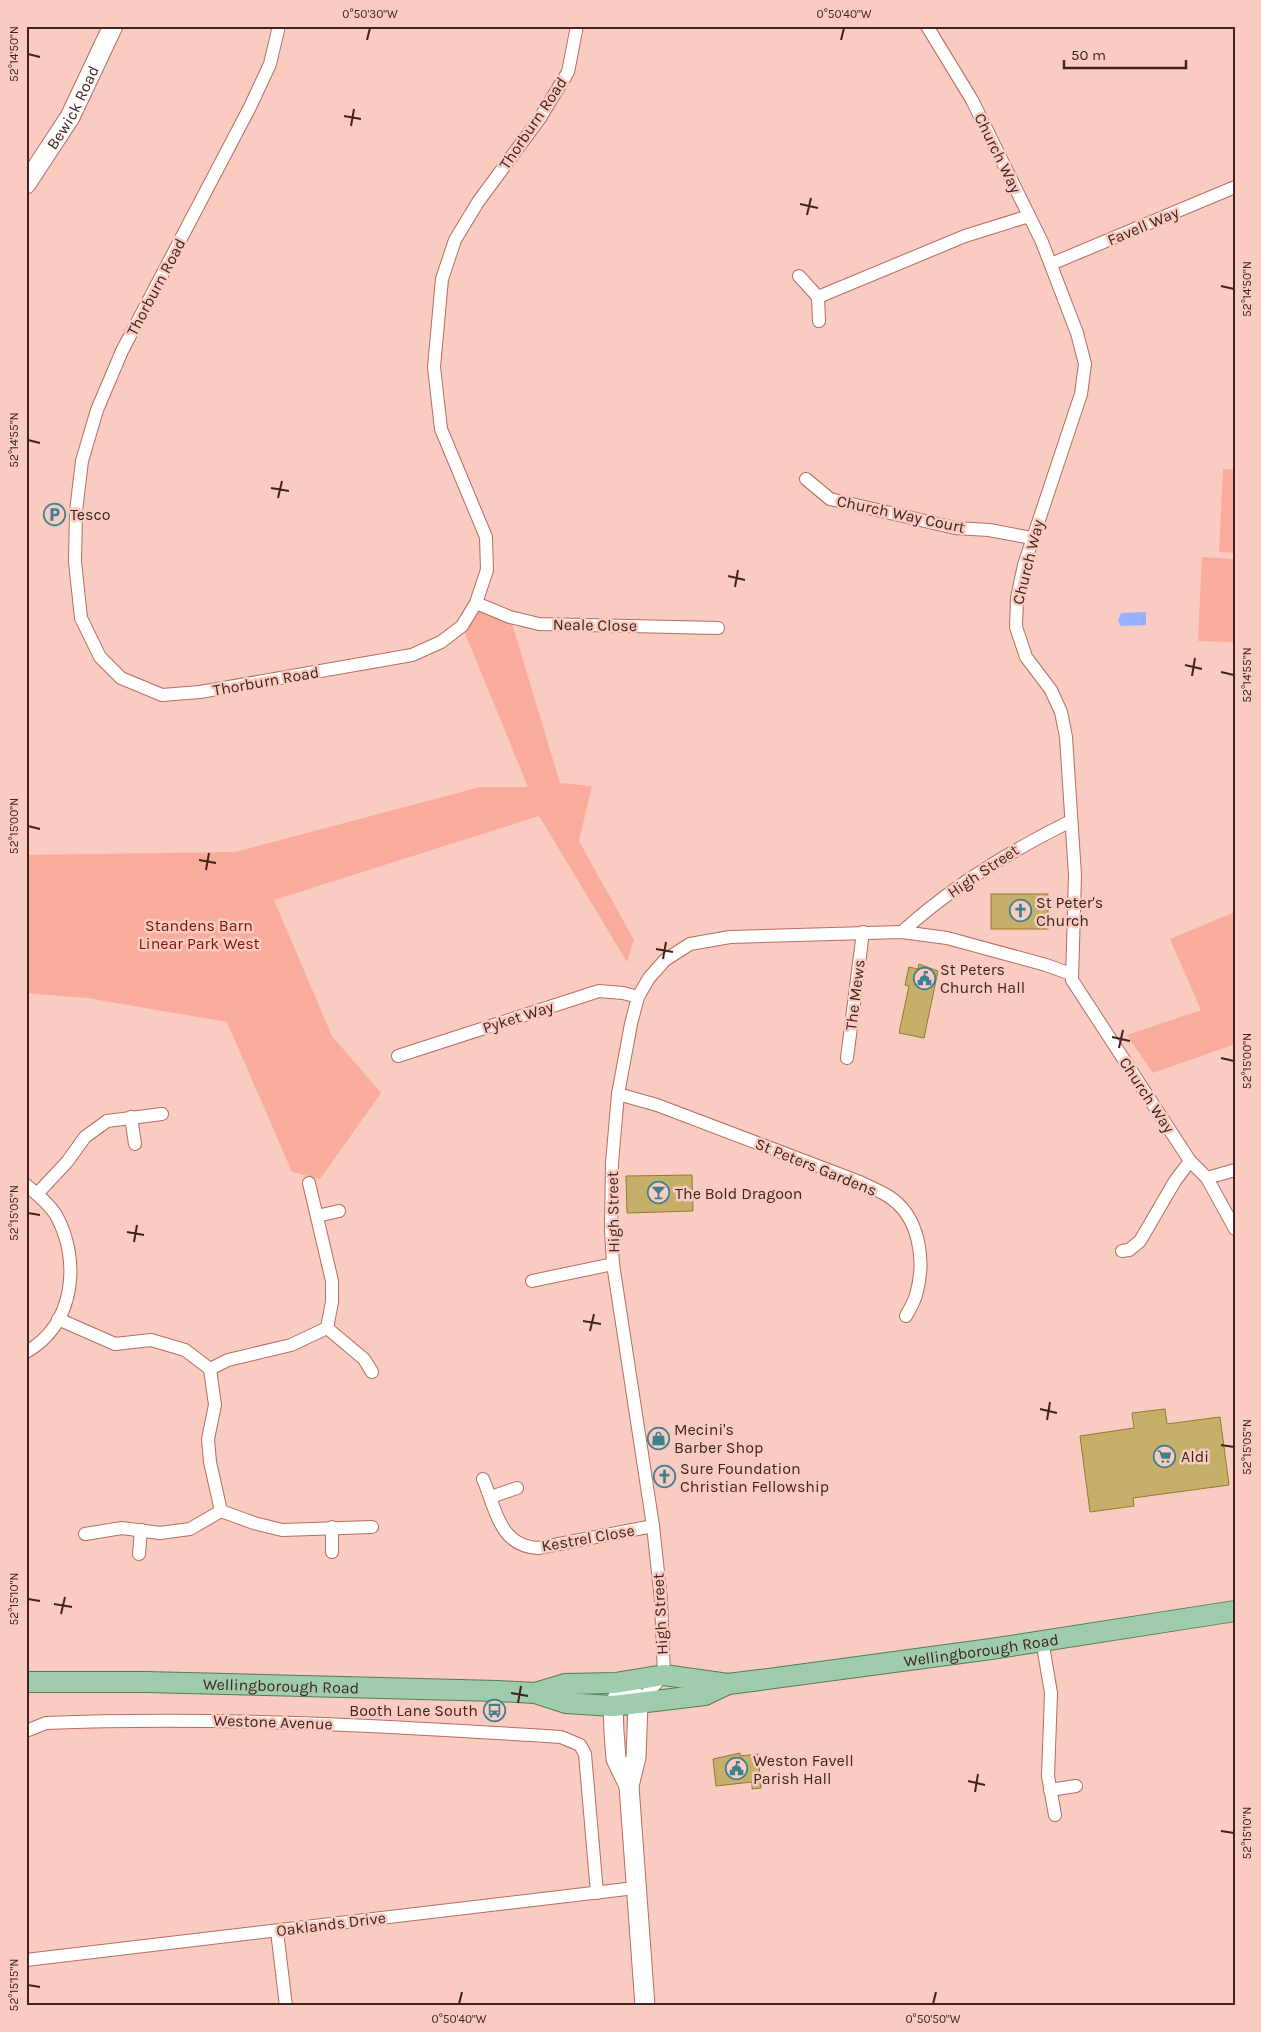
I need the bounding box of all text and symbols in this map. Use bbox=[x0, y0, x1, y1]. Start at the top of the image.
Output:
text: 0°50'30"W bbox=[342, 7, 398, 21]
text: 0°50'40"W bbox=[817, 7, 872, 21]
text: 52°14'50"N bbox=[7, 26, 21, 82]
scale bar bbox=[1064, 38, 1186, 70]
text: 50 m bbox=[1071, 46, 1106, 64]
street label: Bewick Road bbox=[42, 62, 103, 153]
street label: Thorburn Road bbox=[495, 73, 571, 173]
street label: Church Way bbox=[970, 110, 1026, 197]
street label: Favell Way bbox=[1104, 202, 1182, 250]
street label: Thorburn Road bbox=[122, 235, 190, 339]
text: 52°14'50"N bbox=[1240, 261, 1254, 317]
text: 52°14'55"N bbox=[7, 412, 21, 468]
street label: Church Way Court bbox=[835, 491, 967, 537]
parking icon: Tesco bbox=[42, 502, 66, 526]
place label: Tesco bbox=[70, 505, 110, 524]
street label: Church Way bbox=[1008, 517, 1048, 606]
street label: Neale Close bbox=[553, 615, 637, 635]
text: 52°14'55"N bbox=[1240, 647, 1254, 703]
street label: Thorburn Road bbox=[211, 662, 321, 700]
text: 52°15'00"N bbox=[7, 798, 21, 854]
street label: High Street bbox=[944, 840, 1022, 902]
place label: St Peter's Church bbox=[1036, 893, 1103, 930]
church icon: St Peter's Church bbox=[1008, 899, 1032, 923]
park label: Standens Barn Linear Park West bbox=[138, 916, 260, 953]
street label: The Mews bbox=[841, 958, 869, 1032]
place label: St Peters Church Hall bbox=[940, 960, 1025, 997]
public building icon: St Peters Church Hall bbox=[912, 966, 936, 990]
street label: Pyket Way bbox=[480, 996, 556, 1037]
text: 52°15'00"N bbox=[1240, 1033, 1254, 1089]
street label: Church Way bbox=[1115, 1053, 1179, 1137]
street label: St Peters Gardens bbox=[752, 1134, 880, 1200]
street label: High Street bbox=[603, 1171, 623, 1253]
bar icon: The Bold Dragoon bbox=[647, 1181, 671, 1205]
place label: The Bold Dragoon bbox=[675, 1184, 802, 1203]
text: 52°15'05"N bbox=[7, 1185, 21, 1241]
text: 52°15'05"N bbox=[1240, 1419, 1254, 1475]
place label: Mecini's Barber Shop bbox=[674, 1420, 763, 1457]
shop icon: Mecini's Barber Shop bbox=[646, 1426, 670, 1450]
supermarket icon: Aldi bbox=[1153, 1444, 1177, 1468]
place label: Aldi bbox=[1181, 1447, 1209, 1466]
place label: Sure Foundation Christian Fellowship bbox=[680, 1459, 829, 1496]
church icon: Sure Foundation Christian Fellowship bbox=[652, 1465, 676, 1489]
street label: Kestrel Close bbox=[540, 1520, 636, 1556]
text: 52°15'10"N bbox=[7, 1572, 21, 1626]
street label: High Street bbox=[648, 1573, 672, 1655]
street label: Wellingborough Road bbox=[902, 1629, 1060, 1670]
street label: Wellingborough Road bbox=[203, 1674, 359, 1697]
bus stop icon: Booth Lane South bbox=[482, 1698, 506, 1722]
place label: Booth Lane South bbox=[349, 1701, 478, 1720]
street label: Westone Avenue bbox=[213, 1710, 333, 1734]
place label: Weston Favell Parish Hall bbox=[753, 1751, 854, 1788]
public building icon: Weston Favell Parish Hall bbox=[725, 1757, 749, 1781]
text: 52°15'10"N bbox=[1240, 1806, 1254, 1860]
street label: Oaklands Drive bbox=[275, 1908, 387, 1940]
text: 52°15'15"N bbox=[7, 1959, 21, 2011]
text: 0°50'40"W bbox=[432, 2012, 487, 2026]
text: 0°50'50"W bbox=[905, 2012, 961, 2026]

